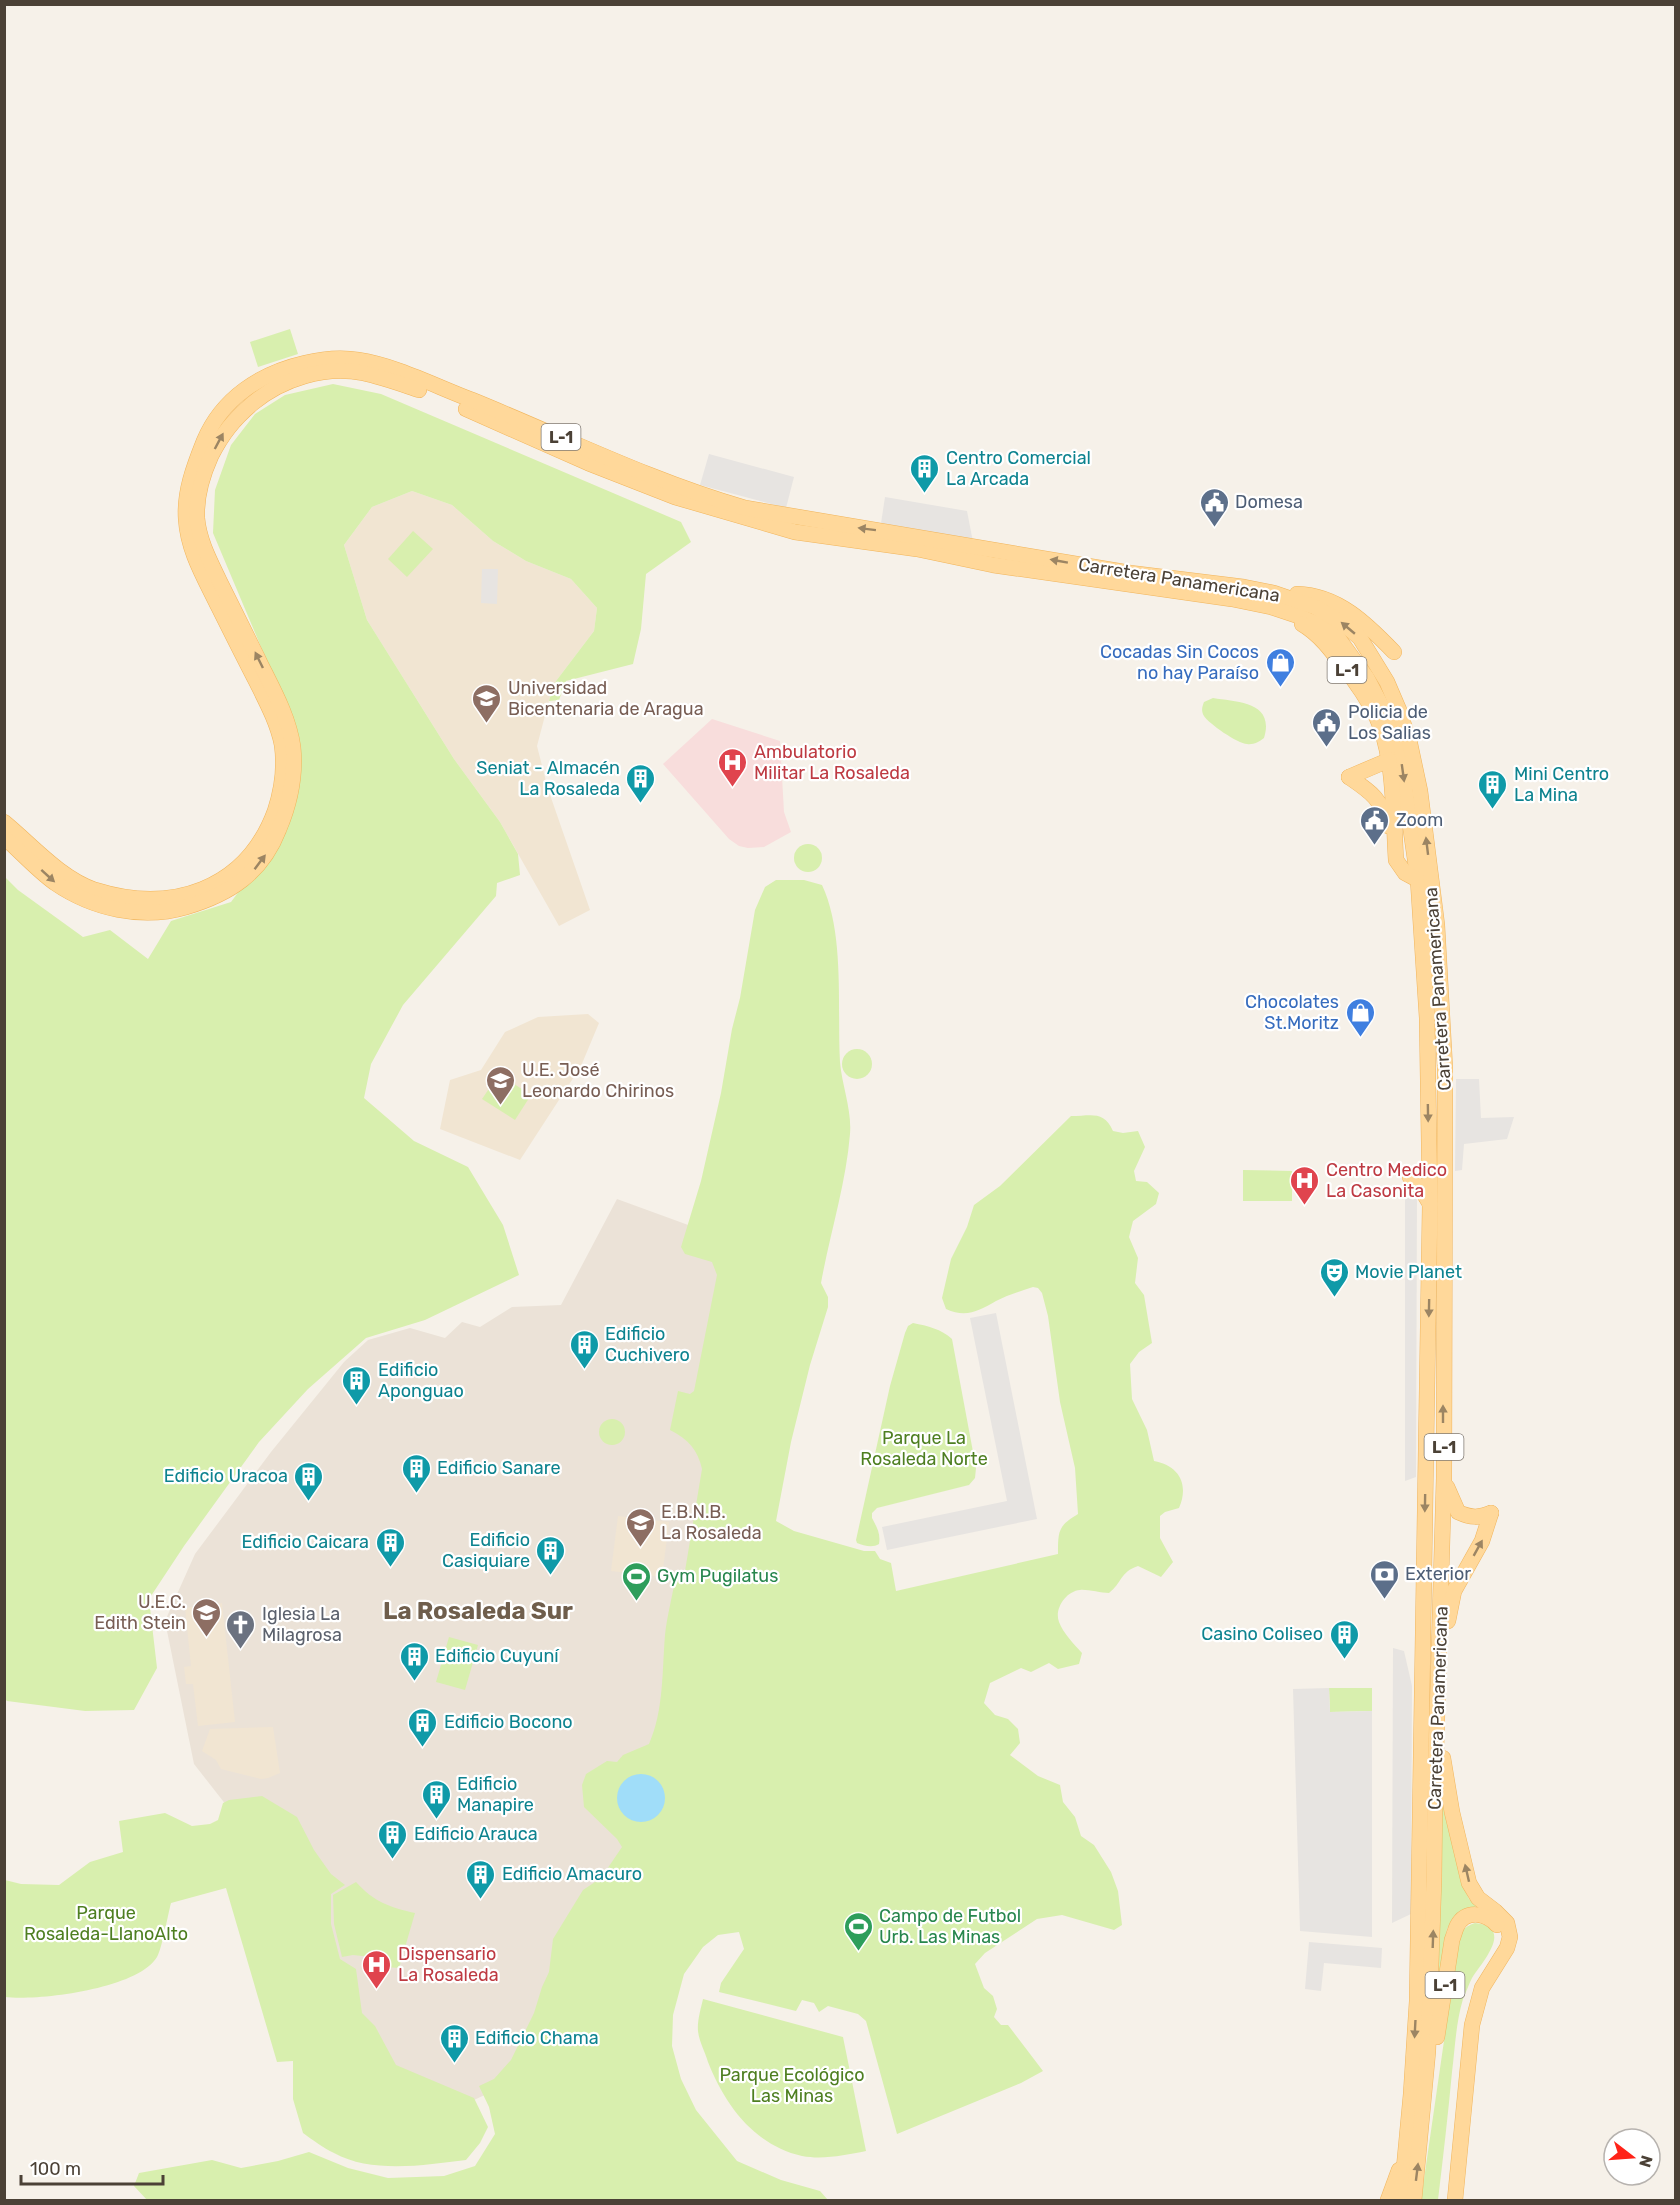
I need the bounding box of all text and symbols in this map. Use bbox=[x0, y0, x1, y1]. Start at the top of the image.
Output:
road number: L-1 bbox=[542, 424, 580, 450]
one-way arrow bbox=[214, 432, 224, 449]
place label: Centro Comercial La Arcada bbox=[946, 447, 1091, 490]
building icon: Centro Comercial La Arcada bbox=[909, 452, 941, 494]
public building icon: Domesa bbox=[1198, 486, 1230, 528]
place label: Domesa bbox=[1235, 491, 1303, 513]
one-way arrow bbox=[857, 524, 876, 533]
street label: Carretera Panamericana bbox=[1077, 553, 1281, 607]
one-way arrow bbox=[1050, 556, 1069, 565]
one-way arrow bbox=[1340, 622, 1356, 635]
place label: Cocadas Sin Cocos no hay Paraíso bbox=[1100, 641, 1259, 684]
shop icon: Cocadas Sin Cocos no hay Paraíso bbox=[1264, 646, 1296, 688]
one-way arrow bbox=[254, 651, 263, 668]
road number: L-1 bbox=[1328, 657, 1366, 683]
place label: Universidad Bicentenaria de Aragua bbox=[508, 677, 704, 720]
school or university icon: Universidad Bicentenaria de Aragua bbox=[471, 682, 503, 724]
place label: Policia de Los Salias bbox=[1348, 701, 1431, 744]
public building icon: Policia de Los Salias bbox=[1311, 706, 1343, 748]
place label: Ambulatorio Militar La Rosaleda bbox=[754, 741, 910, 784]
hospital icon: Ambulatorio Militar La Rosaleda bbox=[717, 746, 749, 788]
place label: Seniat - Almacén La Rosaleda bbox=[476, 757, 620, 800]
building icon: Seniat - Almacén La Rosaleda bbox=[625, 762, 657, 804]
one-way arrow bbox=[1398, 763, 1407, 782]
place label: Mini Centro La Mina bbox=[1514, 763, 1609, 806]
building icon: Mini Centro La Mina bbox=[1477, 768, 1509, 810]
public building icon: Zoom bbox=[1359, 804, 1391, 846]
place label: Zoom bbox=[1396, 809, 1443, 831]
one-way arrow bbox=[1422, 837, 1431, 856]
one-way arrow bbox=[254, 854, 266, 869]
one-way arrow bbox=[40, 869, 55, 882]
street label: Carretera Panamericana bbox=[1420, 887, 1456, 1091]
place label: Chocolates St.Moritz bbox=[1245, 991, 1339, 1034]
shop icon: Chocolates St.Moritz bbox=[1344, 996, 1376, 1038]
place label: U.E. José Leonardo Chirinos bbox=[522, 1059, 674, 1102]
school or university icon: U.E. José Leonardo Chirinos bbox=[485, 1064, 517, 1106]
one-way arrow bbox=[1423, 1104, 1432, 1123]
place label: Centro Medico La Casonita bbox=[1326, 1159, 1447, 1202]
hospital icon: Centro Medico La Casonita bbox=[1289, 1164, 1321, 1206]
theatre icon: Movie Planet bbox=[1318, 1256, 1350, 1298]
place label: Movie Planet bbox=[1355, 1261, 1462, 1283]
one-way arrow bbox=[1425, 1299, 1434, 1318]
place label: Edificio Cuchivero bbox=[605, 1323, 690, 1366]
building icon: Edificio Cuchivero bbox=[568, 1328, 600, 1370]
place label: Edificio Aponguao bbox=[378, 1359, 464, 1402]
building icon: Edificio Aponguao bbox=[341, 1364, 373, 1406]
one-way arrow bbox=[1438, 1405, 1448, 1424]
park label: Parque La Rosaleda Norte bbox=[860, 1427, 988, 1470]
road number: L-1 bbox=[1424, 1434, 1464, 1460]
building icon: Edificio Sanare bbox=[400, 1452, 432, 1494]
place label: Edificio Sanare bbox=[437, 1457, 561, 1479]
building icon: Edificio Uracoa bbox=[293, 1460, 325, 1502]
place label: Edificio Uracoa bbox=[164, 1465, 288, 1487]
one-way arrow bbox=[1420, 1494, 1430, 1513]
place label: E.B.N.B. La Rosaleda bbox=[661, 1501, 762, 1544]
school or university icon: E.B.N.B. La Rosaleda bbox=[624, 1506, 656, 1548]
building icon: Edificio Caicara bbox=[374, 1526, 406, 1568]
place label: Edificio Casiquiare bbox=[442, 1529, 530, 1572]
place label: Edificio Caicara bbox=[241, 1531, 369, 1553]
building icon: Edificio Casiquiare bbox=[535, 1534, 567, 1576]
one-way arrow bbox=[1473, 1539, 1483, 1556]
bank icon: Exterior bbox=[1368, 1558, 1400, 1600]
sports icon: Gym Pugilatus bbox=[620, 1560, 652, 1602]
place label: Exterior bbox=[1405, 1563, 1471, 1585]
place label: Gym Pugilatus bbox=[657, 1565, 778, 1587]
place label: U.E.C. Edith Stein bbox=[94, 1591, 186, 1634]
school or university icon: U.E.C. Edith Stein bbox=[191, 1596, 223, 1638]
district label: La Rosaleda Sur bbox=[383, 1597, 573, 1625]
place label: Iglesia La Milagrosa bbox=[262, 1603, 342, 1646]
street label: Carretera Panamericana bbox=[1423, 1606, 1453, 1810]
church icon: Iglesia La Milagrosa bbox=[225, 1608, 257, 1650]
building icon: Casino Coliseo bbox=[1328, 1618, 1360, 1660]
place label: Casino Coliseo bbox=[1201, 1623, 1323, 1645]
building icon: Edificio Cuyuní bbox=[398, 1640, 430, 1682]
place label: Edificio Cuyuní bbox=[435, 1645, 560, 1667]
building icon: Edificio Bocono bbox=[407, 1706, 439, 1748]
place label: Edificio Bocono bbox=[444, 1711, 573, 1733]
place label: Edificio Manapire bbox=[457, 1773, 534, 1816]
building icon: Edificio Manapire bbox=[420, 1778, 452, 1820]
building icon: Edificio Arauca bbox=[377, 1818, 409, 1860]
place label: Edificio Arauca bbox=[414, 1823, 538, 1845]
building icon: Edificio Amacuro bbox=[465, 1858, 497, 1900]
place label: Edificio Amacuro bbox=[502, 1863, 642, 1885]
one-way arrow bbox=[1462, 1863, 1471, 1882]
park label: Parque Rosaleda-LlanoAlto bbox=[24, 1902, 188, 1945]
place label: Campo de Futbol Urb. Las Minas bbox=[879, 1905, 1021, 1948]
sports icon: Campo de Futbol Urb. Las Minas bbox=[842, 1910, 874, 1952]
one-way arrow bbox=[1428, 1929, 1437, 1948]
place label: Dispensario La Rosaleda bbox=[398, 1943, 499, 1986]
hospital icon: Dispensario La Rosaleda bbox=[361, 1948, 393, 1990]
road number: L-1 bbox=[1426, 1972, 1464, 1998]
one-way arrow bbox=[1411, 2020, 1420, 2039]
building icon: Edificio Chama bbox=[438, 2022, 470, 2064]
place label: Edificio Chama bbox=[475, 2027, 599, 2049]
park label: Parque Ecológico Las Minas bbox=[719, 2064, 865, 2107]
north arrow bbox=[1602, 2127, 1662, 2187]
scale bar bbox=[21, 2148, 164, 2186]
text: N bbox=[1635, 2153, 1657, 2170]
text: 100 m bbox=[30, 2158, 81, 2180]
one-way arrow bbox=[1413, 2163, 1422, 2182]

